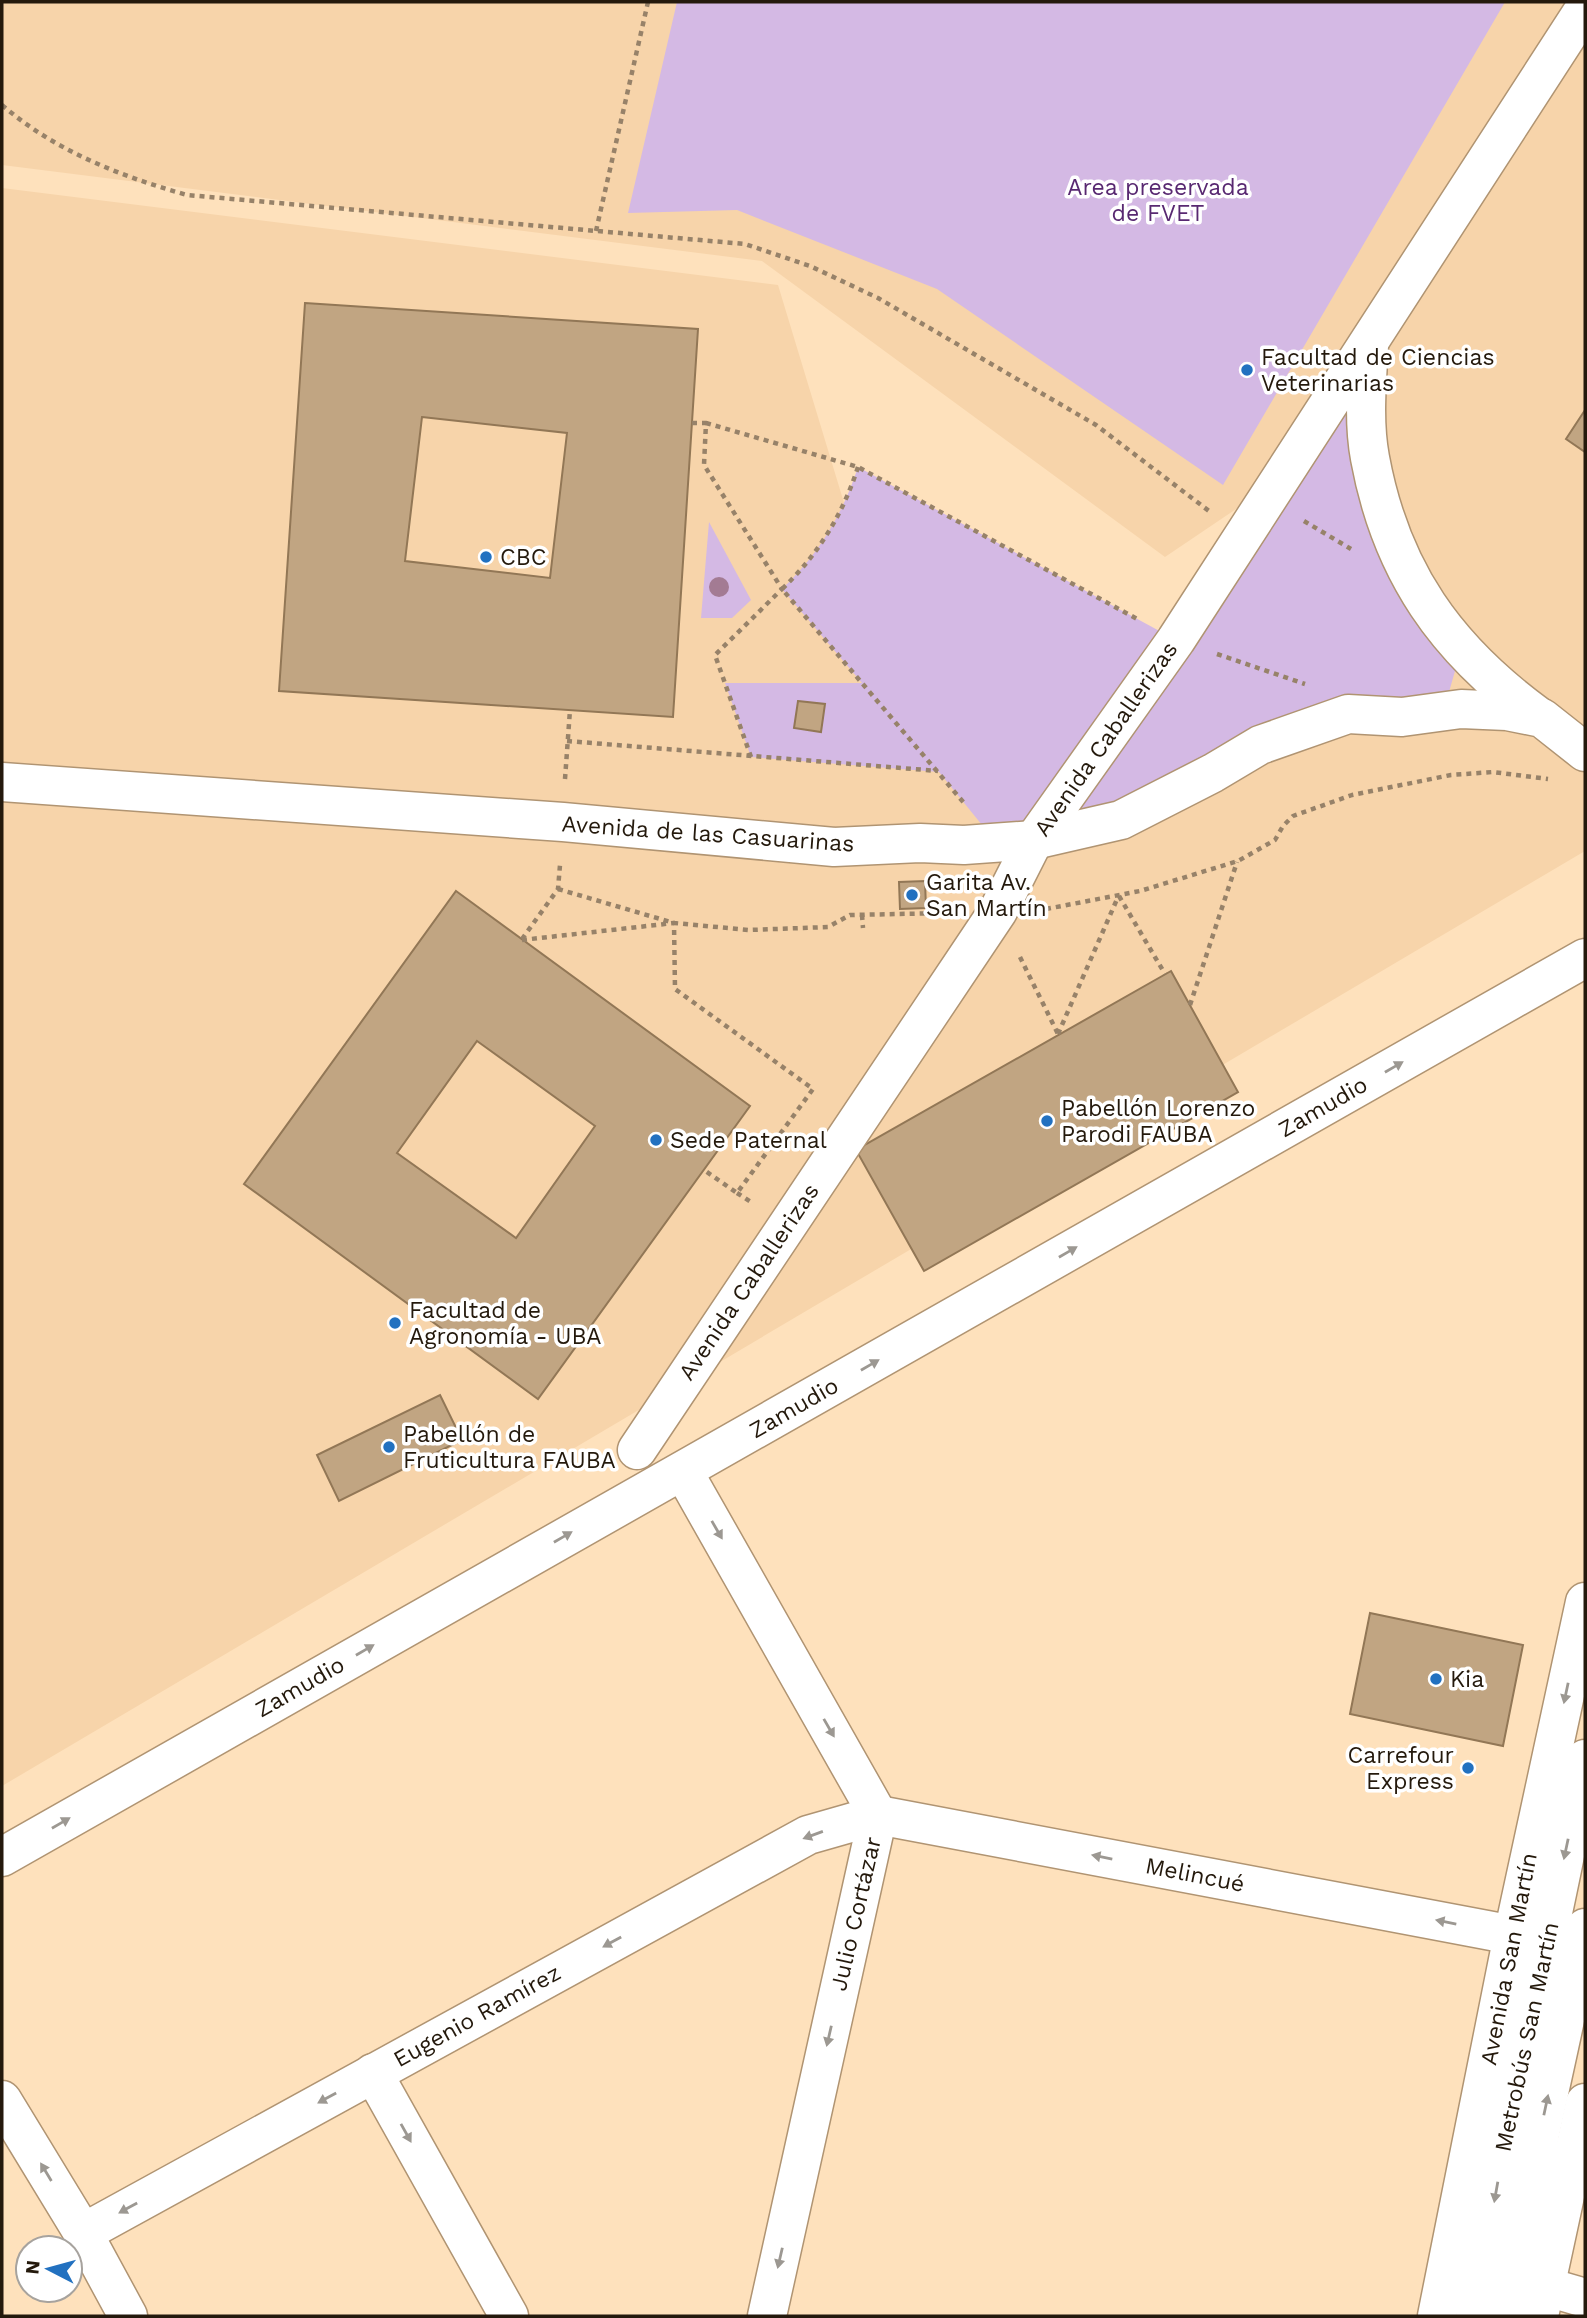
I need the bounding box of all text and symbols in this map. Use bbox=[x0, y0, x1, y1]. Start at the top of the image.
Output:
park label: Area preservada de FVET bbox=[1067, 174, 1249, 227]
place label: Facultad de Ciencias Veterinarias bbox=[1261, 344, 1495, 397]
marker: Facultad de Ciencias Veterinarias bbox=[1239, 362, 1255, 378]
place label: CBC bbox=[500, 544, 547, 571]
marker: CBC bbox=[478, 549, 494, 565]
street label: Avenida Caballerizas bbox=[1029, 637, 1183, 841]
street label: Avenida de las Casuarinas bbox=[561, 810, 855, 858]
place label: Garita Av. San Martín bbox=[926, 869, 1047, 922]
marker: Garita Av. San Martín bbox=[904, 887, 920, 903]
one-way arrow bbox=[1384, 1061, 1403, 1073]
street label: Zamudio bbox=[1274, 1071, 1372, 1143]
place label: Pabellón Lorenzo Parodi FAUBA bbox=[1061, 1095, 1255, 1148]
marker: Pabellón Lorenzo Parodi FAUBA bbox=[1039, 1113, 1055, 1129]
place label: Sede Paternal bbox=[670, 1127, 827, 1154]
marker: Sede Paternal bbox=[648, 1132, 664, 1148]
street label: Avenida Caballerizas bbox=[673, 1179, 825, 1385]
one-way arrow bbox=[1059, 1246, 1078, 1258]
place label: Facultad de Agronomía - UBA bbox=[409, 1297, 601, 1350]
marker: Facultad de Agronomía - UBA bbox=[387, 1315, 403, 1331]
one-way arrow bbox=[861, 1359, 880, 1371]
street label: Zamudio bbox=[745, 1372, 843, 1444]
place label: Pabellón de Fruticultura FAUBA bbox=[403, 1421, 616, 1474]
marker: Pabellón de Fruticultura FAUBA bbox=[381, 1439, 397, 1455]
one-way arrow bbox=[711, 1521, 723, 1540]
one-way arrow bbox=[553, 1531, 572, 1543]
one-way arrow bbox=[355, 1644, 375, 1656]
street label: Zamudio bbox=[251, 1651, 349, 1723]
place label: Kia bbox=[1450, 1666, 1484, 1693]
marker: Kia bbox=[1428, 1671, 1444, 1687]
one-way arrow bbox=[1560, 1682, 1571, 1704]
one-way arrow bbox=[823, 1719, 835, 1738]
place label: Carrefour Express bbox=[1348, 1742, 1454, 1795]
marker: Carrefour Express bbox=[1460, 1760, 1476, 1776]
one-way arrow bbox=[51, 1817, 71, 1829]
one-way arrow bbox=[802, 1829, 823, 1840]
street label: Julio Cortázar bbox=[825, 1834, 887, 1994]
one-way arrow bbox=[1561, 1838, 1572, 1860]
street label: Avenida San Martín bbox=[1475, 1851, 1543, 2067]
one-way arrow bbox=[1091, 1852, 1113, 1863]
street label: Melincué bbox=[1143, 1852, 1247, 1898]
one-way arrow bbox=[1435, 1917, 1457, 1928]
street label: Metrobús San Martín bbox=[1489, 1920, 1565, 2154]
one-way arrow bbox=[603, 1936, 622, 1948]
street label: Eugenio Ramírez bbox=[389, 1959, 565, 2073]
one-way arrow bbox=[823, 2025, 834, 2047]
one-way arrow bbox=[317, 2092, 337, 2104]
one-way arrow bbox=[1541, 2094, 1552, 2116]
one-way arrow bbox=[400, 2123, 412, 2142]
one-way arrow bbox=[39, 2162, 52, 2181]
one-way arrow bbox=[1490, 2181, 1501, 2203]
one-way arrow bbox=[118, 2202, 137, 2214]
north arrow bbox=[14, 2234, 84, 2304]
one-way arrow bbox=[774, 2247, 785, 2269]
text: N bbox=[20, 2259, 45, 2275]

